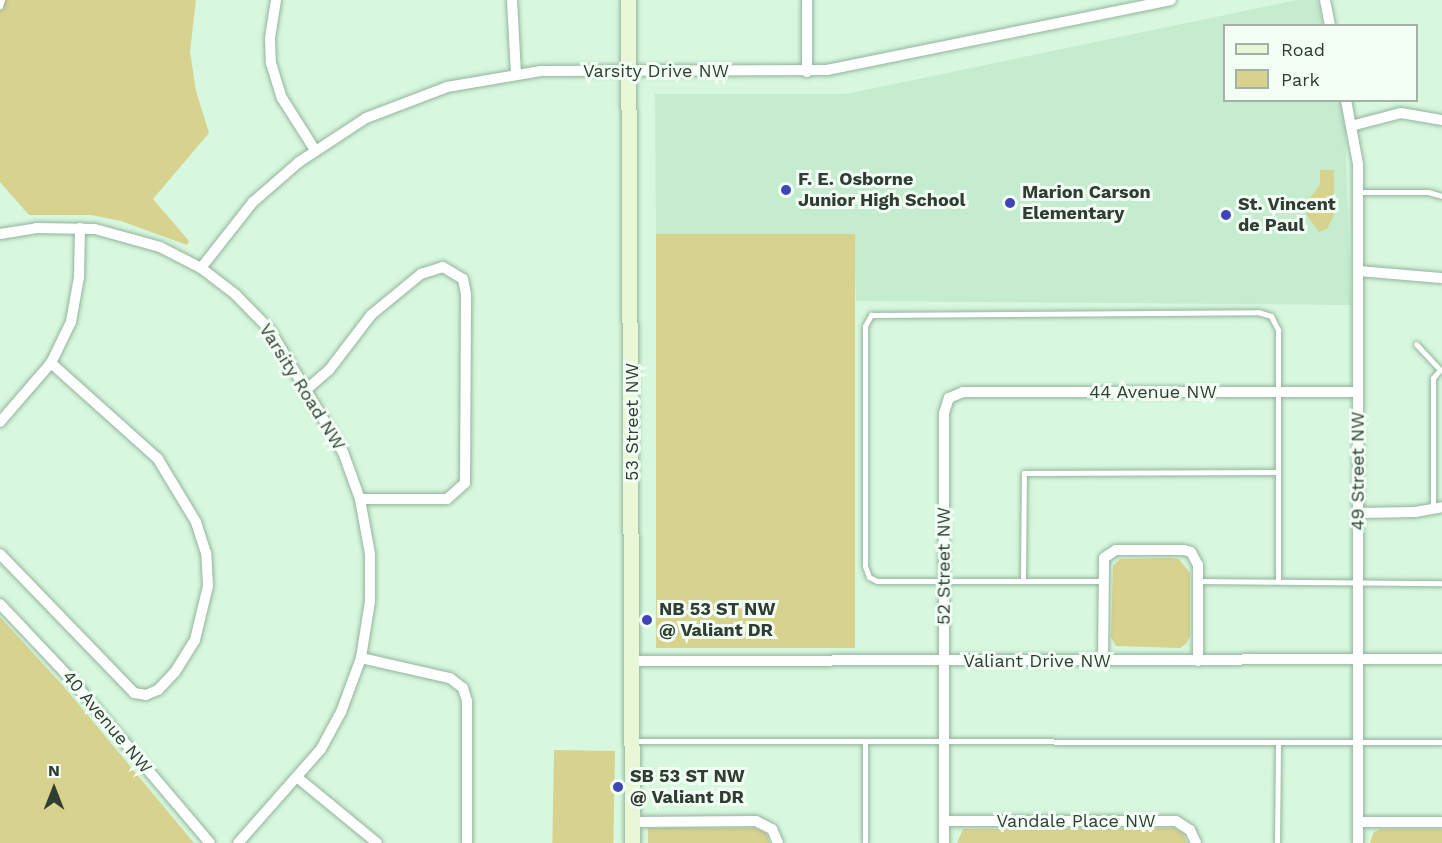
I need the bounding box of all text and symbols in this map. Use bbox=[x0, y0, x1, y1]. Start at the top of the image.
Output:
legend bbox=[1223, 24, 1418, 102]
text: Road bbox=[1281, 39, 1325, 60]
street label: Varsity Drive NW bbox=[583, 60, 729, 82]
text: Park bbox=[1281, 69, 1320, 90]
place label: F. E. Osborne Junior High School bbox=[798, 169, 966, 212]
place label: Marion Carson Elementary bbox=[1022, 182, 1151, 224]
marker: F. E. Osborne Junior High School bbox=[779, 183, 793, 197]
place label: St. Vincent de Paul bbox=[1238, 194, 1336, 236]
marker: Marion Carson Elementary bbox=[1003, 196, 1017, 210]
marker: St. Vincent de Paul bbox=[1219, 208, 1233, 222]
street label: Varsity Road NW bbox=[254, 320, 350, 454]
street label: 53 Street NW bbox=[621, 363, 643, 481]
street label: 44 Avenue NW bbox=[1089, 381, 1217, 403]
street label: 49 Street NW bbox=[1347, 411, 1369, 531]
street label: 52 Street NW bbox=[933, 507, 955, 625]
place label: NB 53 ST NW @ Valiant DR bbox=[659, 599, 776, 642]
marker: NB 53 ST NW @ Valiant DR bbox=[640, 613, 654, 627]
street label: Valiant Drive NW bbox=[963, 650, 1111, 672]
street label: 40 Avenue NW bbox=[57, 666, 157, 778]
north arrow bbox=[24, 759, 84, 819]
text: N bbox=[48, 761, 60, 780]
place label: SB 53 ST NW @ Valiant DR bbox=[630, 766, 745, 808]
marker: SB 53 ST NW @ Valiant DR bbox=[611, 780, 625, 794]
street label: Vandale Place NW bbox=[996, 810, 1156, 832]

